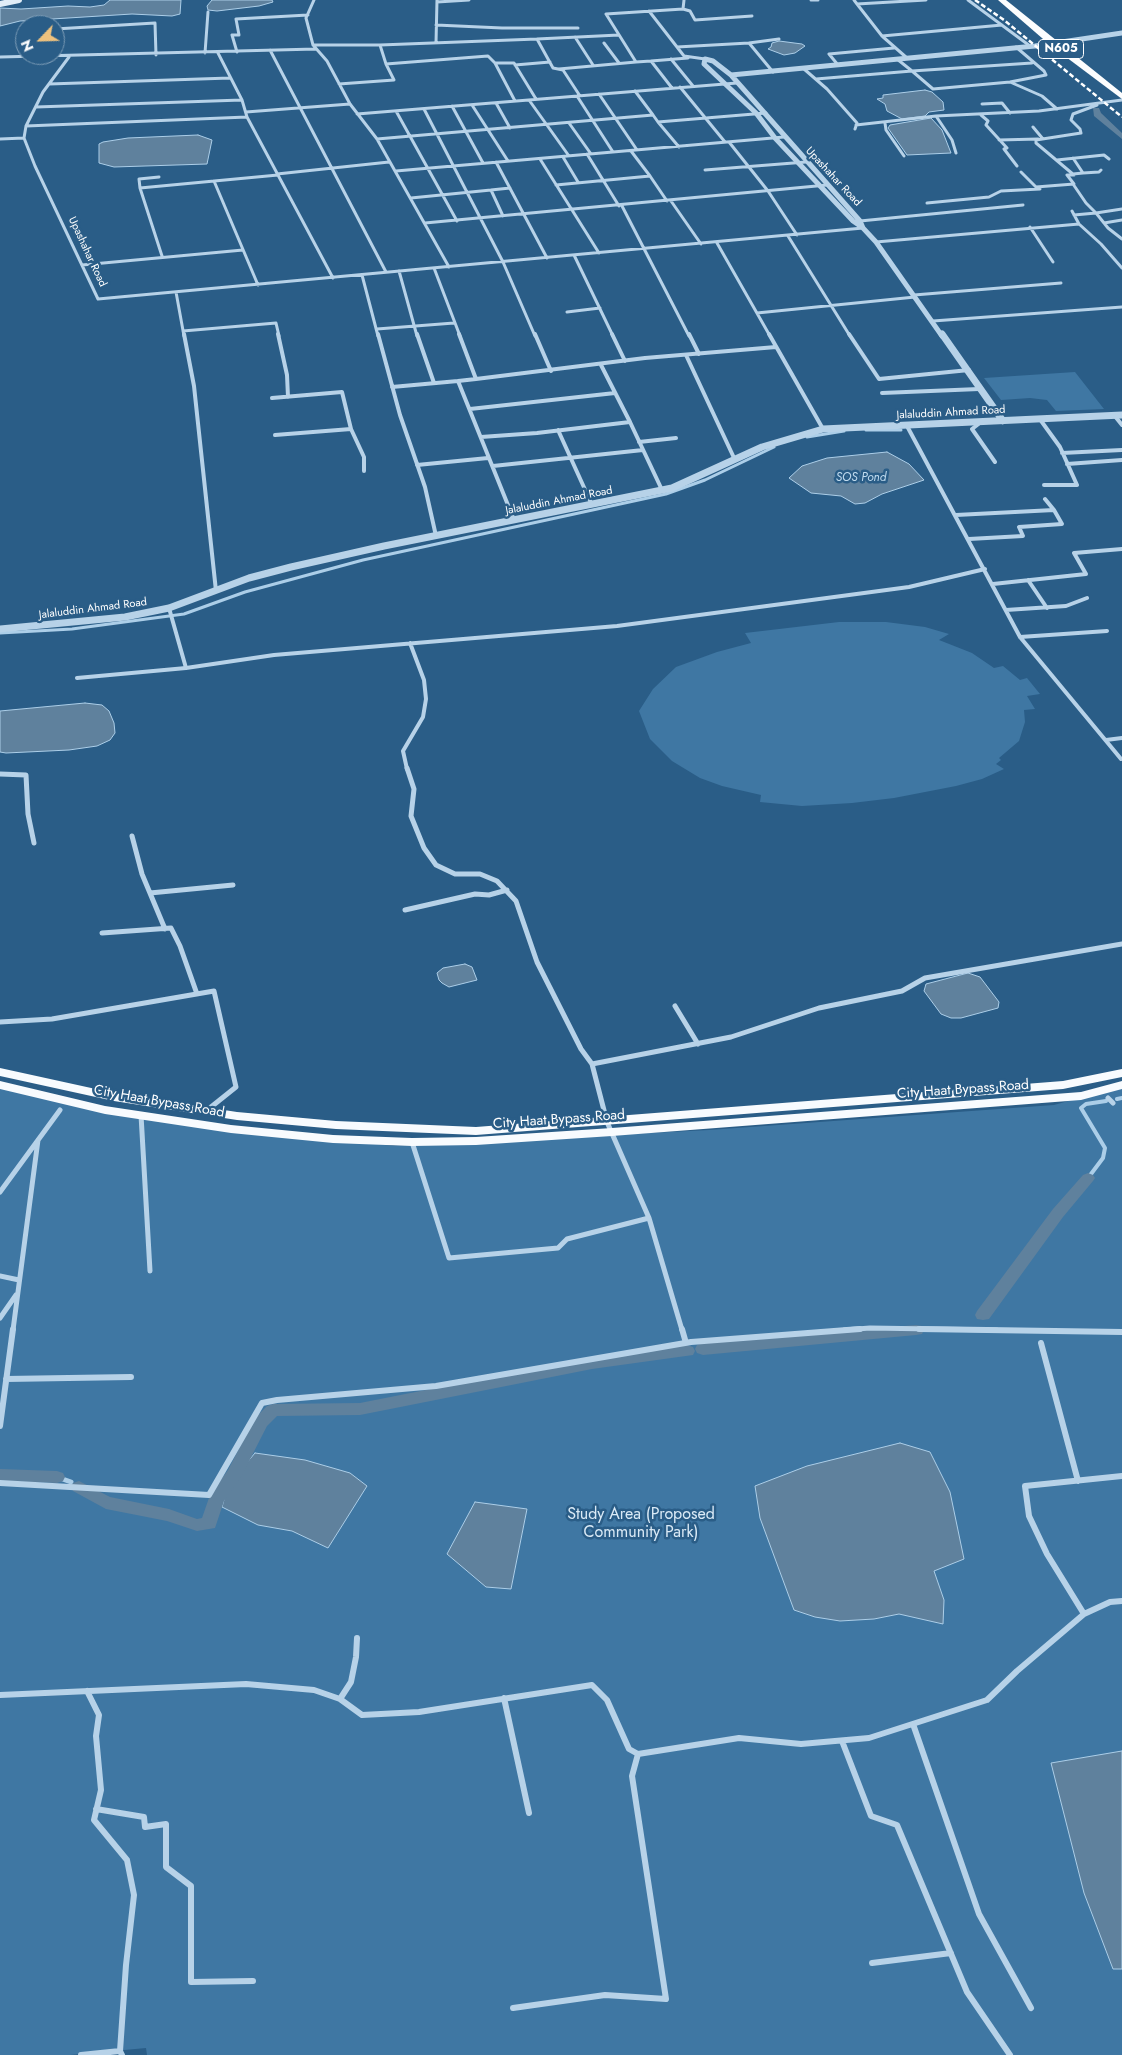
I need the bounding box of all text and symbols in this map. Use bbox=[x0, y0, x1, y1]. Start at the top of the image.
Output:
north arrow bbox=[15, 15, 65, 65]
text: N bbox=[16, 37, 39, 55]
road number: N605 bbox=[1038, 40, 1084, 59]
street label: Upashahar Road bbox=[802, 145, 864, 209]
street label: Upashahar Road bbox=[65, 215, 109, 289]
street label: Jalaluddin Ahmad Road bbox=[896, 404, 1006, 422]
water label: SOS Pond bbox=[836, 471, 886, 485]
street label: Jalaluddin Ahmad Road bbox=[504, 484, 614, 518]
street label: Jalaluddin Ahmad Road bbox=[38, 596, 148, 622]
street label: City Haat Bypass Road bbox=[896, 1077, 1030, 1103]
street label: City Haat Bypass Road bbox=[92, 1082, 226, 1122]
street label: City Haat Bypass Road bbox=[492, 1107, 626, 1133]
park label: Study Area (Proposed Community Park) bbox=[567, 1505, 715, 1543]

